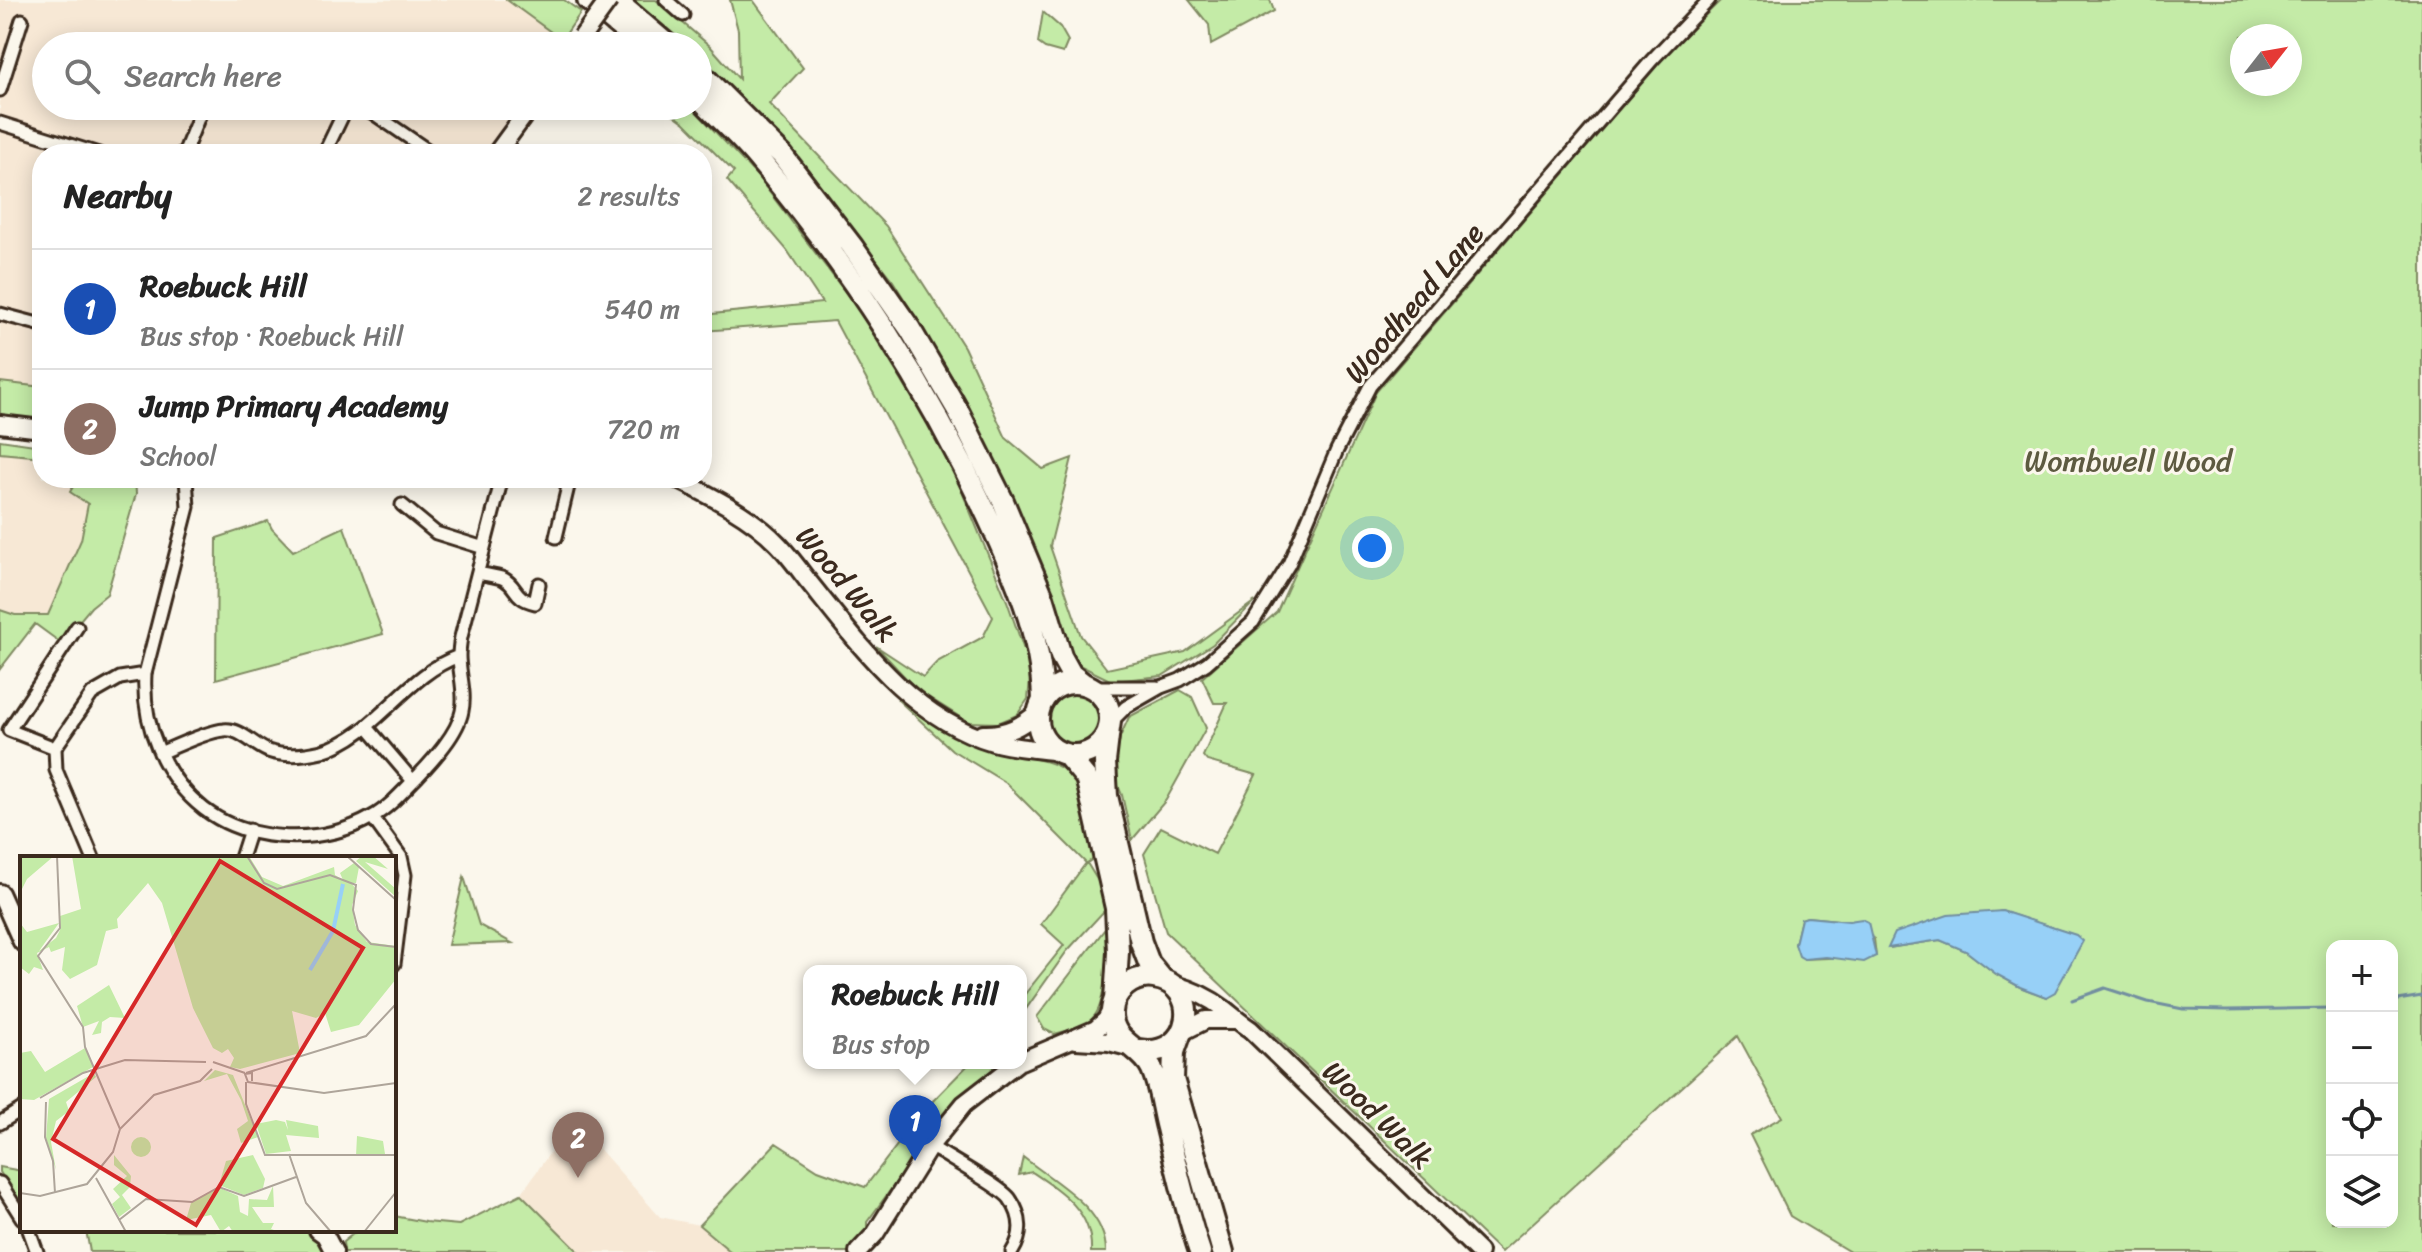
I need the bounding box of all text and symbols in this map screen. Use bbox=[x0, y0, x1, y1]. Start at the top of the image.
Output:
north arrow bbox=[2230, 24, 2302, 96]
search box bbox=[32, 32, 712, 120]
text: Search here bbox=[124, 49, 282, 103]
icon: search bbox=[60, 54, 104, 98]
text: Nearby bbox=[64, 166, 172, 226]
text: 2 results bbox=[578, 173, 680, 219]
street label: Woodhead Lane bbox=[1330, 210, 1498, 396]
text: Roebuck Hill bbox=[140, 259, 307, 313]
text: 1 bbox=[84, 286, 96, 332]
text: 540 m bbox=[605, 286, 680, 332]
text: Bus stop · Roebuck Hill bbox=[140, 313, 403, 359]
text: Jump Primary Academy bbox=[140, 379, 448, 433]
text: 2 bbox=[82, 406, 98, 452]
text: 720 m bbox=[607, 406, 680, 452]
text: School bbox=[140, 433, 217, 479]
park label: Wombwell Wood bbox=[2024, 434, 2234, 488]
street label: Wood Walk bbox=[781, 513, 913, 655]
your location bbox=[1352, 528, 1392, 568]
inset map bbox=[20, 856, 396, 1232]
map controls bbox=[2326, 940, 2398, 1228]
button: + bbox=[2326, 940, 2398, 1012]
popup bbox=[803, 965, 1027, 1069]
text: Roebuck Hill bbox=[832, 967, 998, 1021]
button: − bbox=[2326, 1012, 2398, 1084]
text: Bus stop bbox=[832, 1021, 930, 1067]
street label: Wood Walk bbox=[1309, 1047, 1447, 1183]
button: locate bbox=[2326, 1084, 2398, 1156]
pin: 1 bbox=[889, 1095, 941, 1161]
pin: 2 bbox=[552, 1112, 604, 1178]
button: layers bbox=[2326, 1156, 2398, 1228]

